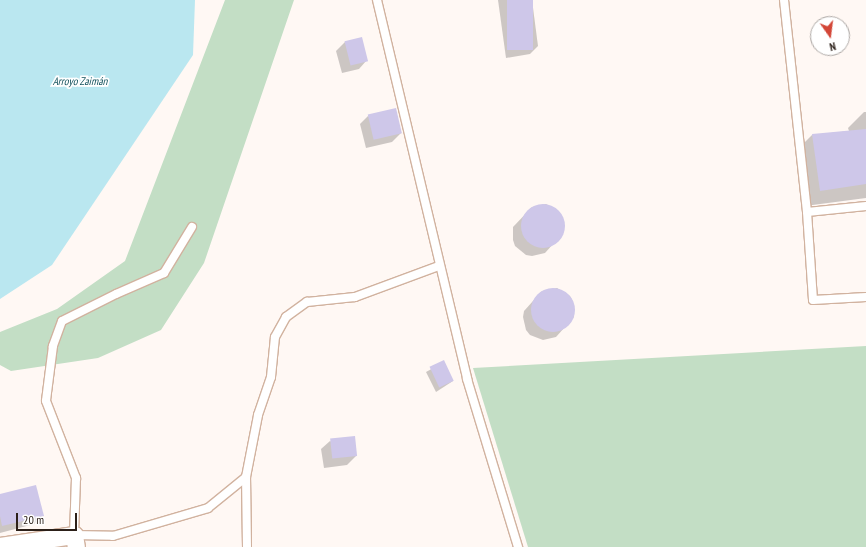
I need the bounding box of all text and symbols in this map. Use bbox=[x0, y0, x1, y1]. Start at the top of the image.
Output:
north arrow bbox=[810, 16, 850, 56]
text: N bbox=[828, 39, 837, 54]
water label: Arroyo Zaimán bbox=[53, 74, 107, 88]
scale bar bbox=[18, 505, 79, 531]
text: 20 m bbox=[23, 512, 44, 527]

